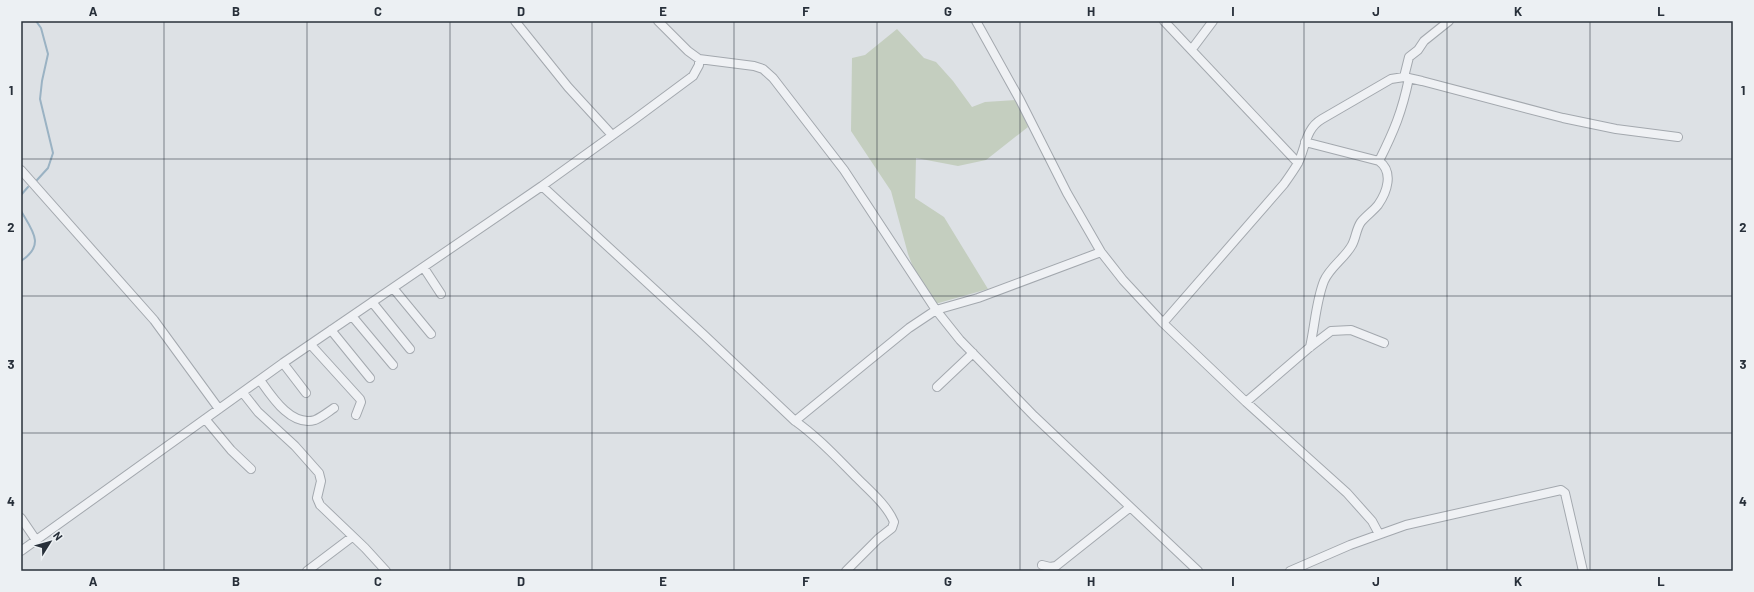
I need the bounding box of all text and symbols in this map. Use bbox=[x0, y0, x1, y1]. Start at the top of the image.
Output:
text: A bbox=[89, 3, 98, 19]
text: B bbox=[232, 3, 240, 19]
text: C bbox=[374, 3, 382, 19]
text: D bbox=[517, 3, 525, 19]
text: E bbox=[659, 3, 667, 19]
text: F bbox=[802, 3, 810, 19]
text: G bbox=[944, 3, 952, 19]
text: H bbox=[1087, 3, 1095, 19]
text: I bbox=[1231, 3, 1235, 19]
text: J bbox=[1372, 3, 1380, 19]
text: K bbox=[1514, 3, 1522, 19]
text: L bbox=[1657, 3, 1665, 19]
text: 1 bbox=[9, 82, 13, 98]
text: 1 bbox=[1741, 82, 1745, 98]
text: 2 bbox=[7, 219, 15, 235]
text: 2 bbox=[1739, 219, 1747, 235]
text: 3 bbox=[7, 356, 15, 372]
text: 3 bbox=[1739, 356, 1747, 372]
text: 4 bbox=[7, 493, 15, 509]
text: 4 bbox=[1739, 493, 1747, 509]
north arrow bbox=[30, 522, 70, 562]
text: N bbox=[51, 529, 66, 543]
text: A bbox=[89, 573, 98, 589]
text: B bbox=[232, 573, 240, 589]
text: C bbox=[374, 573, 382, 589]
text: D bbox=[517, 573, 525, 589]
text: E bbox=[659, 573, 667, 589]
text: F bbox=[802, 573, 810, 589]
text: G bbox=[944, 573, 952, 589]
text: H bbox=[1087, 573, 1095, 589]
text: I bbox=[1231, 573, 1235, 589]
text: J bbox=[1372, 573, 1380, 589]
text: K bbox=[1514, 573, 1522, 589]
text: L bbox=[1657, 573, 1665, 589]

